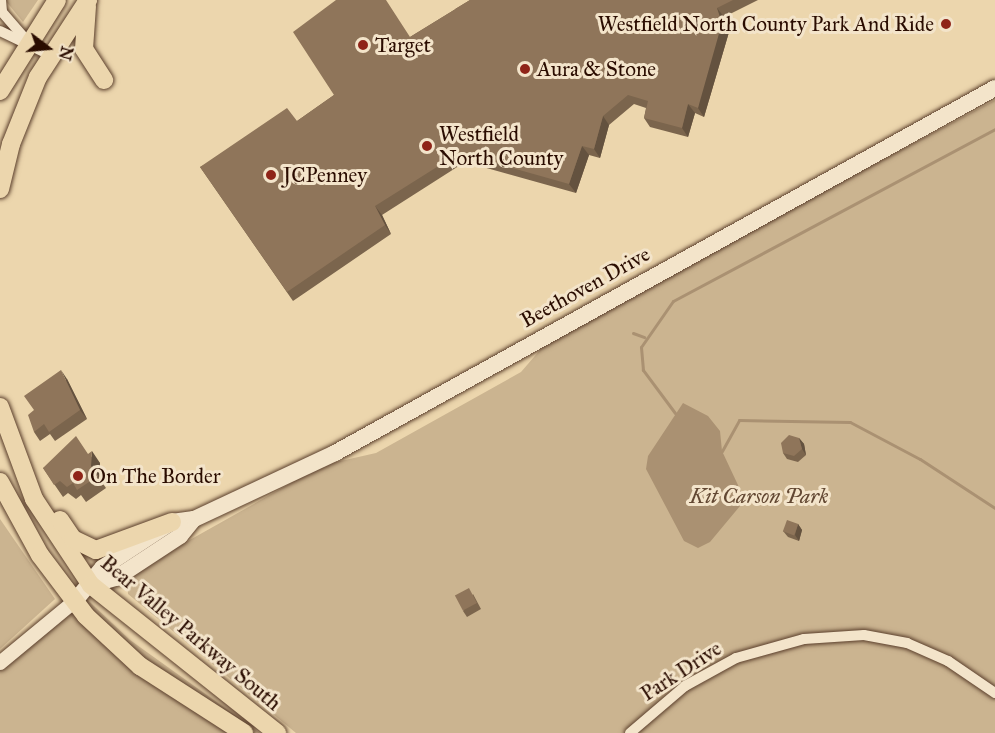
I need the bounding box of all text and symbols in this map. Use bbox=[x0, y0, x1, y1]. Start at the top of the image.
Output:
place label: Westfield North County Park And Ride bbox=[598, 11, 934, 37]
marker: Westfield North County Park And Ride bbox=[939, 17, 953, 31]
north arrow bbox=[18, 18, 78, 78]
place label: Target bbox=[375, 32, 431, 58]
marker: Target bbox=[356, 38, 370, 52]
text: N bbox=[55, 44, 77, 62]
place label: Aura & Stone bbox=[537, 56, 656, 82]
marker: Aura & Stone bbox=[518, 62, 532, 76]
place label: Westfield North County bbox=[439, 121, 563, 171]
marker: Westfield North County bbox=[420, 139, 434, 153]
place label: JCPenney bbox=[283, 162, 367, 188]
marker: JCPenney bbox=[264, 168, 278, 182]
street label: Beethoven Drive bbox=[516, 241, 654, 333]
place label: On The Border bbox=[90, 463, 221, 489]
marker: On The Border bbox=[71, 469, 85, 483]
park label: Kit Carson Park bbox=[690, 483, 828, 509]
street label: Bear Valley Parkway South bbox=[96, 550, 286, 716]
street label: Park Drive bbox=[636, 636, 726, 706]

